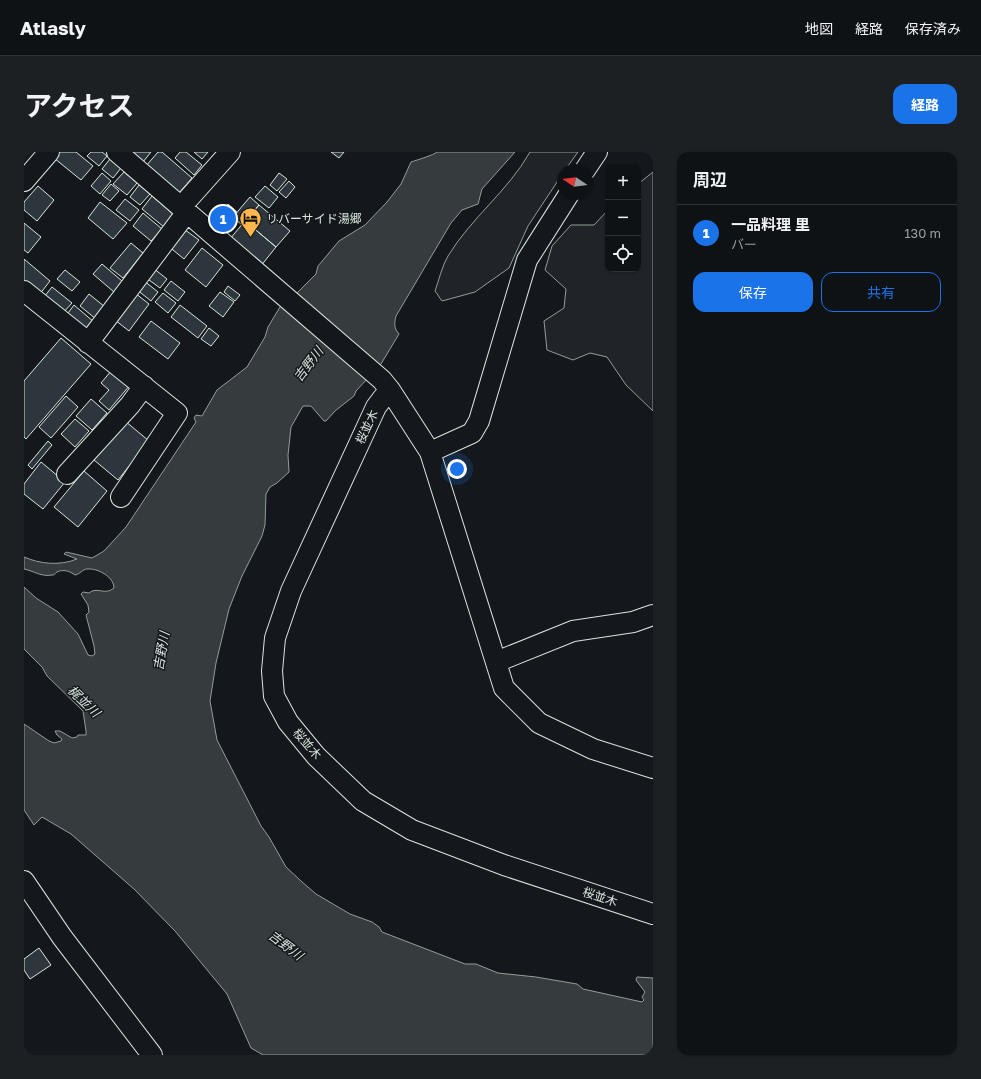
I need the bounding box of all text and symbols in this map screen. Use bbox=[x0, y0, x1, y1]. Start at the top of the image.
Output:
text: Atlasly bbox=[20, 16, 86, 39]
text: 地図 bbox=[805, 20, 833, 37]
text: 経路 bbox=[855, 20, 883, 37]
text: 保存済み bbox=[905, 20, 961, 37]
button: 経路 bbox=[893, 84, 957, 124]
text: アクセス bbox=[24, 89, 135, 122]
north arrow bbox=[557, 164, 593, 200]
map controls bbox=[605, 164, 641, 272]
button: + bbox=[605, 164, 641, 200]
text: 周辺 bbox=[693, 169, 727, 190]
button: − bbox=[605, 200, 641, 236]
pin: 1 bbox=[210, 204, 236, 234]
hotel icon: リバーサイド湯郷 bbox=[237, 206, 263, 239]
place label: リバーサイド湯郷 bbox=[266, 211, 362, 226]
text: 一品料理 里 bbox=[731, 215, 810, 233]
text: 1 bbox=[703, 225, 709, 241]
text: 130 m bbox=[904, 225, 941, 241]
button: locate bbox=[605, 236, 641, 272]
text: バー bbox=[731, 236, 757, 252]
button: 保存 bbox=[693, 272, 813, 312]
button: 共有 bbox=[821, 272, 941, 312]
water label: 吉野川 bbox=[290, 342, 327, 384]
street label: 桜並木 bbox=[352, 407, 381, 446]
your location bbox=[447, 459, 467, 479]
water label: 吉野川 bbox=[150, 628, 173, 672]
water label: 梶並川 bbox=[64, 682, 105, 722]
street label: 桜並木 bbox=[290, 725, 325, 762]
street label: 桜並木 bbox=[581, 884, 620, 909]
water label: 吉野川 bbox=[266, 927, 308, 964]

